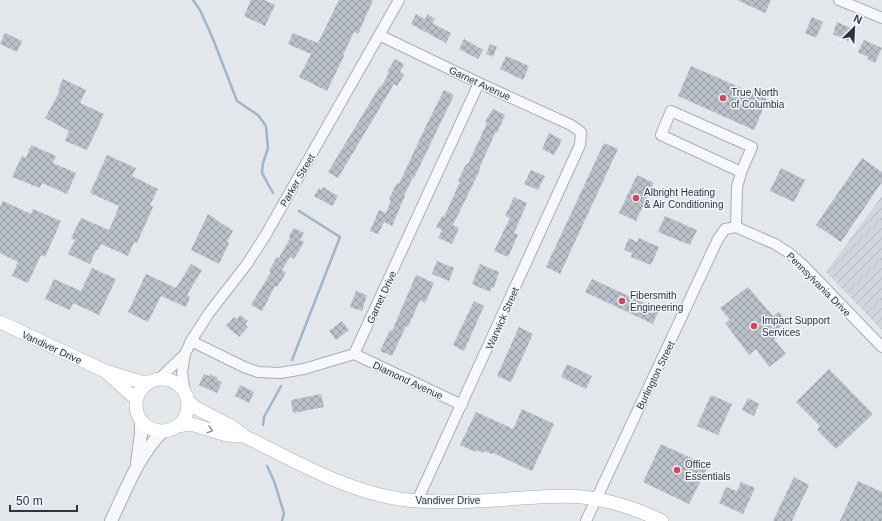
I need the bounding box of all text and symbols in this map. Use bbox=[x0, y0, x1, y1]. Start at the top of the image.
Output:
north arrow bbox=[834, 8, 874, 48]
text: N bbox=[852, 12, 864, 26]
street label: Garnet Avenue bbox=[447, 64, 513, 103]
place label: True North of Columbia bbox=[731, 87, 785, 110]
marker: True North of Columbia bbox=[718, 93, 728, 103]
street label: Parker Street bbox=[278, 152, 317, 209]
place label: Albright Heating & Air Conditioning bbox=[644, 187, 724, 210]
marker: Albright Heating & Air Conditioning bbox=[631, 193, 641, 203]
street label: Pennsylvania Drive bbox=[784, 250, 853, 319]
street label: Garnet Drive bbox=[364, 269, 399, 325]
street label: Warwick Street bbox=[484, 285, 521, 351]
place label: Fibersmith Engineering bbox=[630, 290, 683, 313]
marker: Fibersmith Engineering bbox=[617, 296, 627, 306]
place label: Impact Support Services bbox=[762, 315, 830, 338]
marker: Impact Support Services bbox=[749, 321, 759, 331]
street label: Vandiver Drive bbox=[20, 329, 84, 366]
street label: Burlington Street bbox=[634, 339, 677, 411]
street label: Diamond Avenue bbox=[371, 359, 445, 402]
one-way arrow bbox=[206, 425, 213, 434]
place label: Office Essentials bbox=[685, 459, 731, 482]
marker: Office Essentials bbox=[672, 465, 682, 475]
scale bar bbox=[10, 487, 77, 513]
text: 50 m bbox=[16, 494, 43, 508]
street label: Vandiver Drive bbox=[416, 495, 481, 506]

